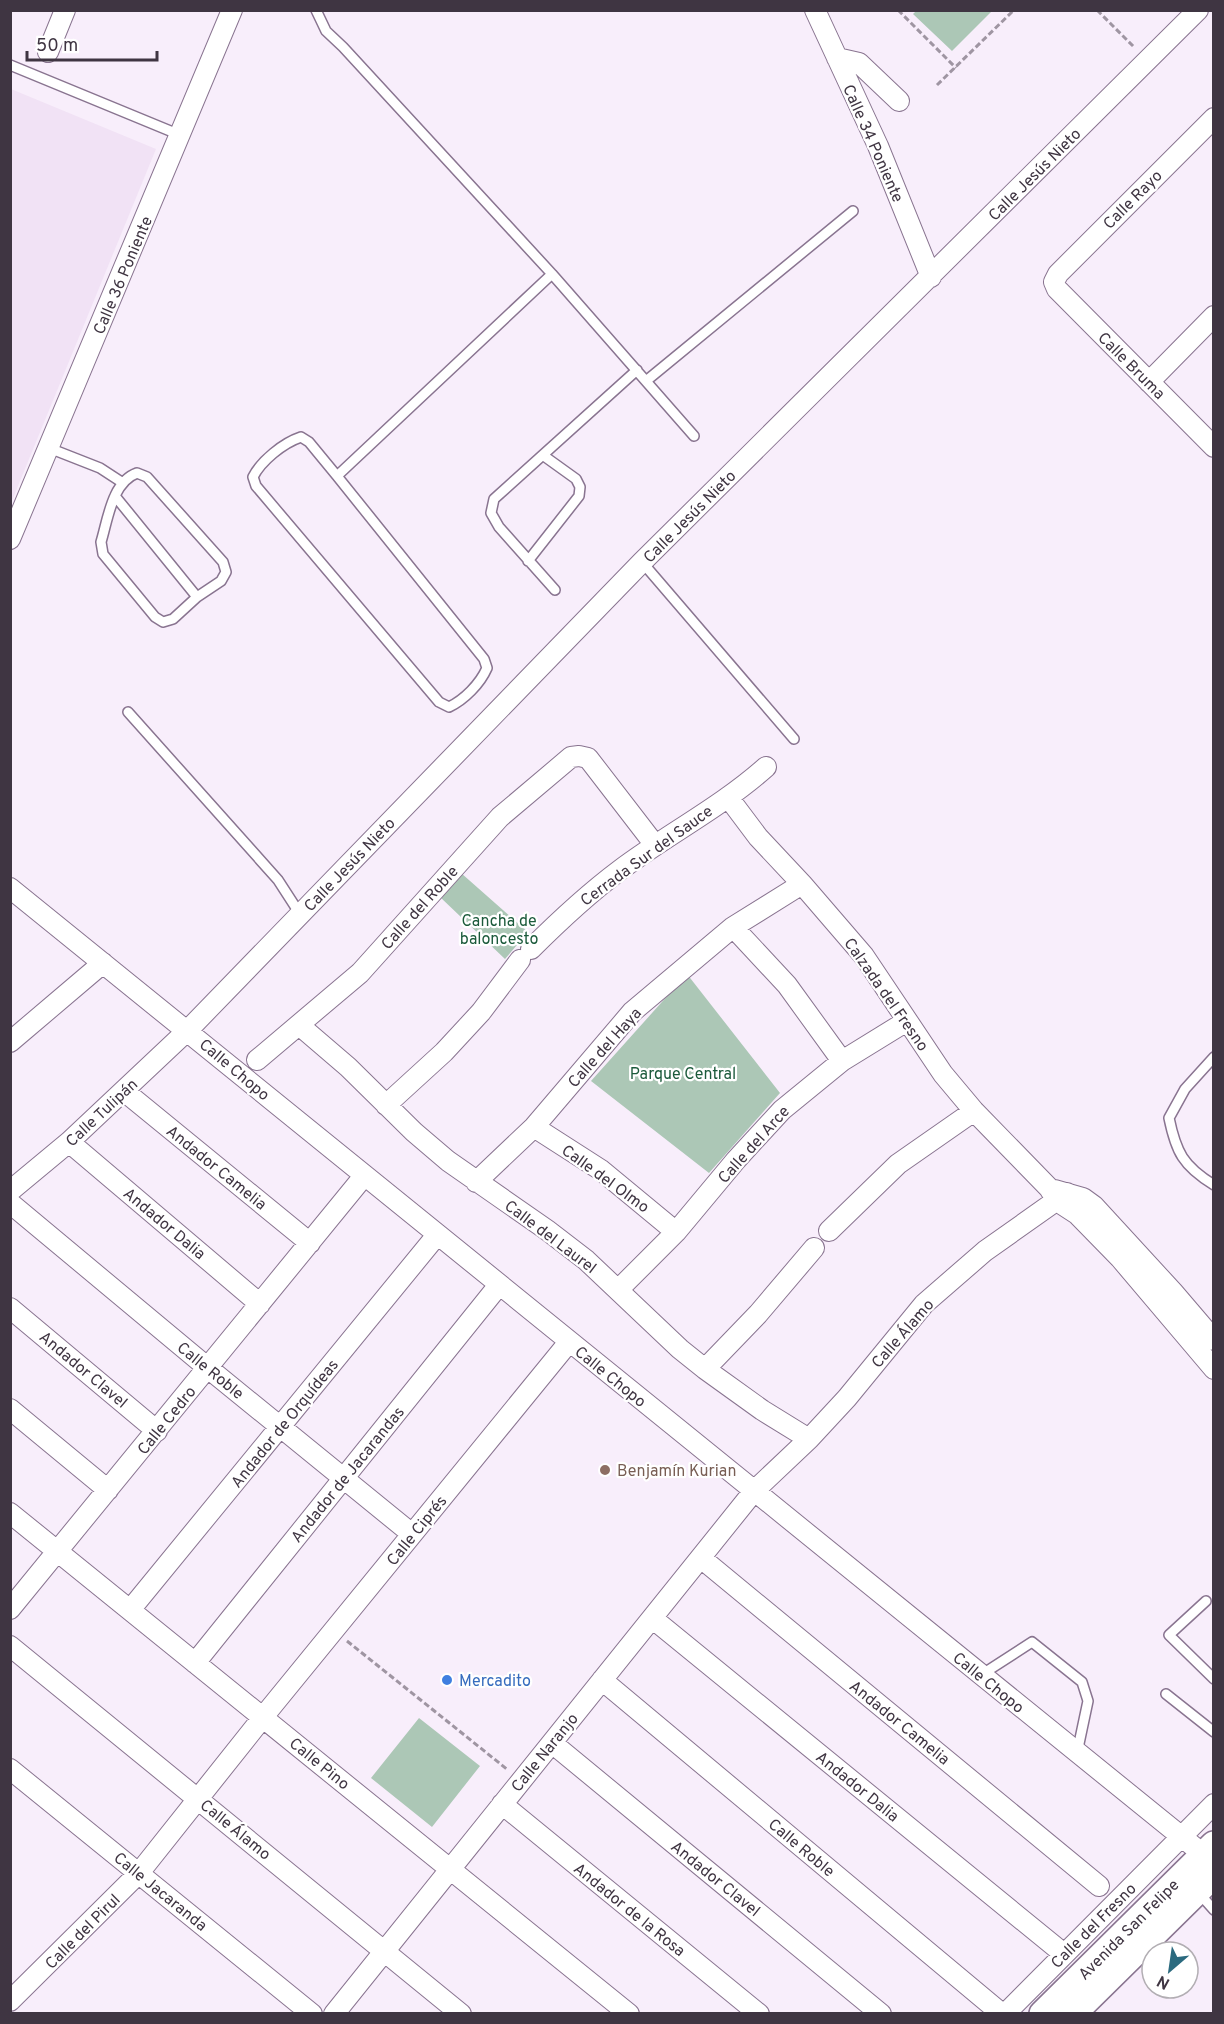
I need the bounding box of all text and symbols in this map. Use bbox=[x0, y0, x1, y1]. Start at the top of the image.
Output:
scale bar bbox=[27, 24, 158, 62]
text: 50 m bbox=[36, 35, 78, 58]
street label: Calle 34 Poniente bbox=[837, 82, 907, 206]
street label: Calle Jesús Nieto bbox=[985, 125, 1086, 226]
street label: Calle Rayo bbox=[1100, 167, 1167, 234]
street label: Calle 36 Poniente bbox=[90, 214, 158, 338]
street label: Calle Bruma bbox=[1093, 328, 1169, 404]
street label: Calle Jesús Nieto bbox=[640, 467, 741, 568]
street label: Cerrada Sur del Sauce bbox=[577, 802, 717, 911]
street label: Calle Jesús Nieto bbox=[301, 814, 400, 917]
street label: Calle del Roble bbox=[378, 862, 463, 954]
park label: Cancha de baloncesto bbox=[460, 912, 538, 950]
street label: Calzada del Fresno bbox=[839, 934, 932, 1056]
street label: Calle del Haya bbox=[564, 1004, 647, 1092]
street label: Calle Chopo bbox=[194, 1035, 273, 1106]
park label: Parque Central bbox=[630, 1065, 736, 1085]
street label: Calle Tulipán bbox=[62, 1075, 143, 1152]
street label: Calle del Arce bbox=[714, 1102, 795, 1188]
street label: Andador Camelia bbox=[161, 1122, 270, 1215]
street label: Calle del Olmo bbox=[557, 1141, 653, 1218]
street label: Andador Dalia bbox=[118, 1184, 209, 1265]
street label: Calle del Laurel bbox=[500, 1196, 600, 1279]
street label: Calle Álamo bbox=[866, 1294, 939, 1373]
street label: Andador Clavel bbox=[34, 1328, 131, 1413]
street label: Calle Roble bbox=[172, 1338, 247, 1405]
street label: Calle Chopo bbox=[570, 1343, 650, 1412]
street label: Andador de Orquídeas bbox=[227, 1356, 344, 1493]
street label: Calle Cedro bbox=[134, 1383, 201, 1460]
street label: Andador de Jacarandas bbox=[287, 1403, 410, 1547]
place label: Benjamín Kurian bbox=[617, 1462, 736, 1482]
marker: Benjamín Kurian bbox=[598, 1463, 612, 1477]
street label: Calle Ciprés bbox=[383, 1492, 452, 1571]
street label: Calle Chopo bbox=[948, 1649, 1028, 1718]
place label: Mercadito bbox=[459, 1672, 531, 1692]
marker: Mercadito bbox=[440, 1673, 454, 1687]
street label: Andador Camelia bbox=[844, 1677, 953, 1770]
street label: Calle Naranjo bbox=[508, 1710, 584, 1797]
street label: Calle Pino bbox=[285, 1734, 353, 1795]
street label: Andador Dalia bbox=[811, 1748, 902, 1827]
street label: Calle Álamo bbox=[195, 1794, 275, 1865]
street label: Calle Roble bbox=[763, 1815, 838, 1882]
street label: Andador Clavel bbox=[666, 1837, 764, 1922]
street label: Calle Jacaranda bbox=[109, 1849, 211, 1936]
street label: Andador de la Rosa bbox=[569, 1859, 689, 1962]
street label: Avenida San Felipe bbox=[1075, 1876, 1184, 1985]
street label: Calle del Fresno bbox=[1047, 1879, 1141, 1973]
street label: Calle del Pirul bbox=[42, 1891, 125, 1974]
north arrow bbox=[1140, 1940, 1200, 2000]
text: N bbox=[1154, 1970, 1174, 1993]

